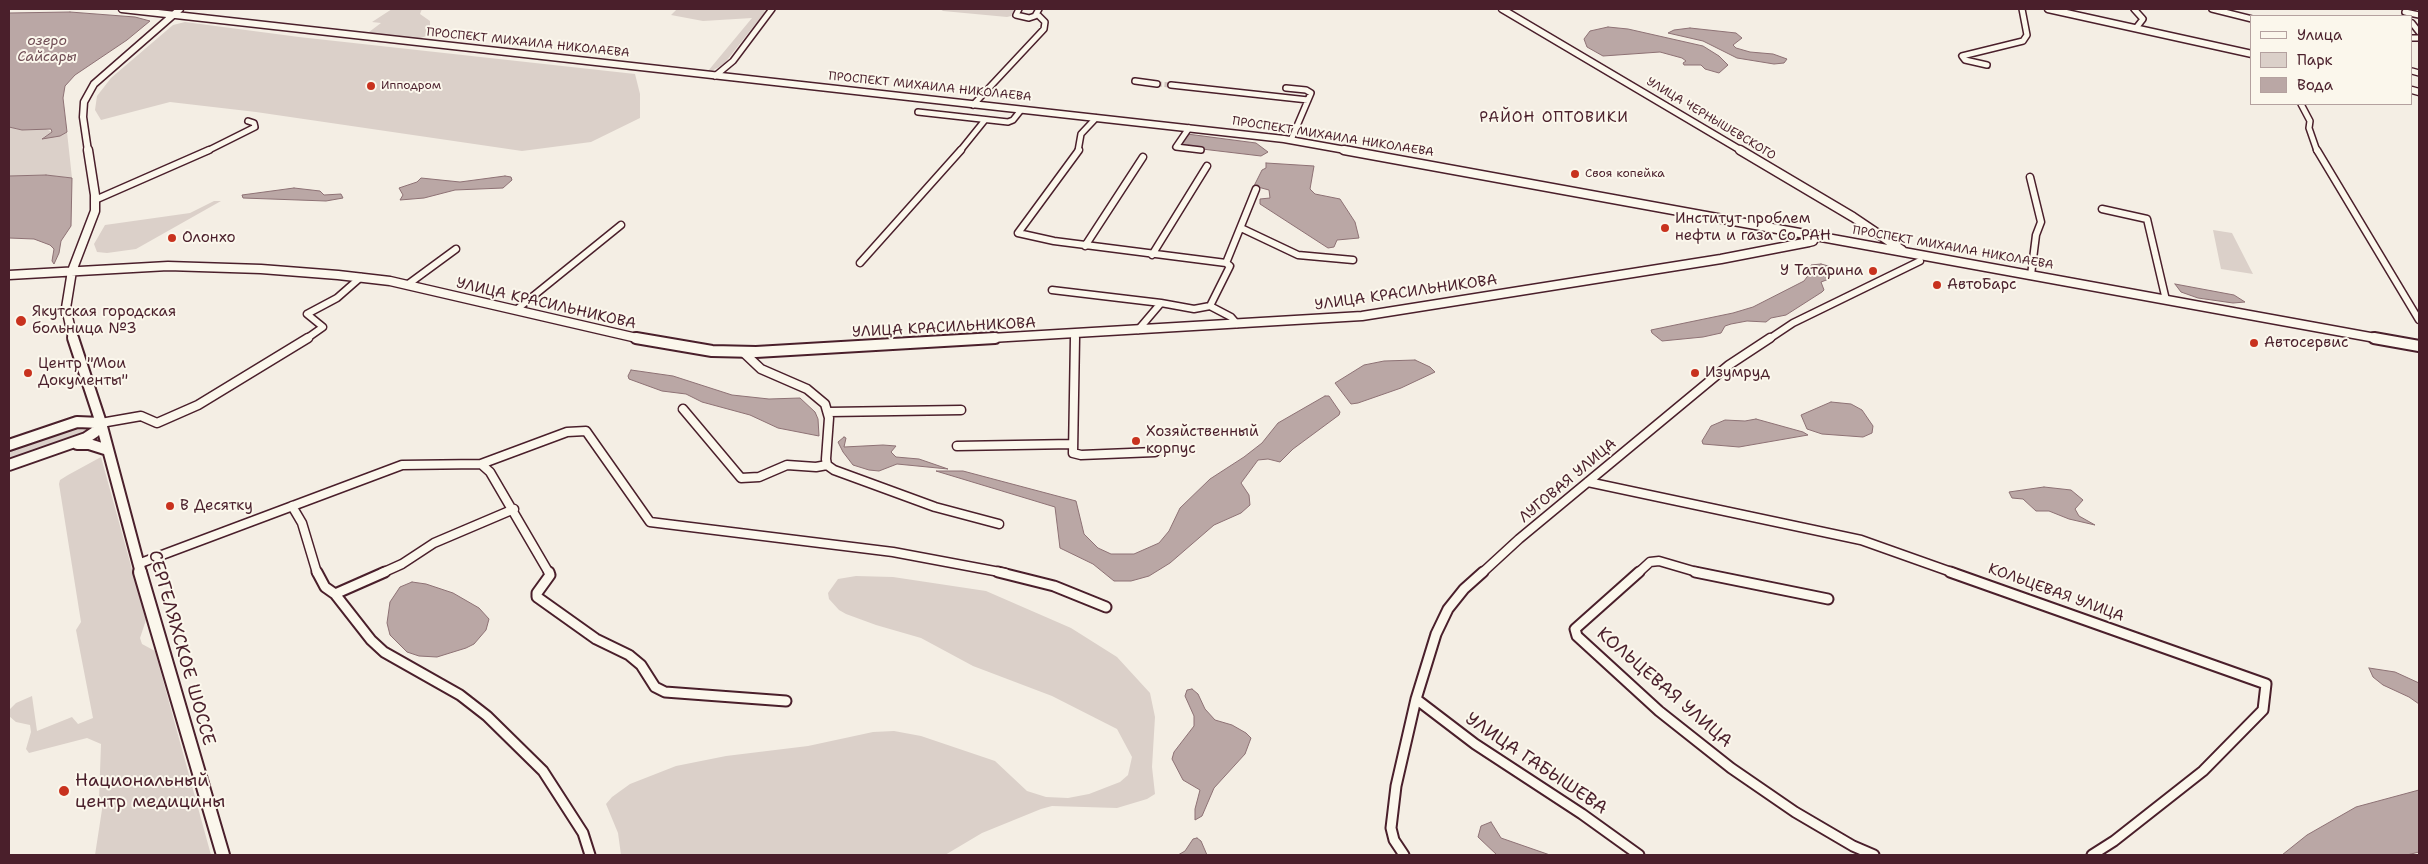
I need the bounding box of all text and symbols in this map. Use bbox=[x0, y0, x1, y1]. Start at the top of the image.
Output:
legend bbox=[2250, 15, 2413, 105]
street label: ПРОСПЕКТ МИХАИЛА НИКОЛАЕВА bbox=[426, 25, 630, 61]
text: Улица bbox=[2297, 25, 2342, 45]
water label: озеро Сайсары bbox=[17, 33, 77, 65]
text: Парк bbox=[2297, 50, 2333, 70]
street label: ПРОСПЕКТ МИХАИЛА НИКОЛАЕВА bbox=[828, 69, 1032, 105]
street label: УЛИЦА ЧЕРНЫШЕВСКОГО bbox=[1644, 75, 1778, 163]
text: Вода bbox=[2297, 75, 2333, 95]
place label: Ипподром bbox=[381, 79, 441, 93]
marker: Ипподром bbox=[365, 80, 377, 92]
district label: РАЙОН ОПТОВИКИ bbox=[1477, 109, 1631, 127]
street label: ПРОСПЕКТ МИХАИЛА НИКОЛАЕВА bbox=[1231, 114, 1435, 160]
place label: Своя копейка bbox=[1585, 167, 1665, 181]
marker: Своя копейка bbox=[1569, 168, 1581, 180]
place label: Институт проблем нефти и газа Со РАН bbox=[1675, 210, 1831, 245]
marker: Институт проблем нефти и газа Со РАН bbox=[1659, 222, 1671, 234]
street label: ПРОСПЕКТ МИХАИЛА НИКОЛАЕВА bbox=[1851, 223, 2055, 273]
place label: Олонхо bbox=[182, 229, 236, 247]
marker: Олонхо bbox=[166, 232, 178, 244]
place label: У Татарина bbox=[1780, 262, 1863, 280]
marker: У Татарина bbox=[1867, 265, 1879, 277]
street label: УЛИЦА КРАСИЛЬНИКОВА bbox=[1314, 271, 1498, 315]
street label: УЛИЦА КРАСИЛЬНИКОВА bbox=[454, 275, 638, 333]
place label: АвтоБарс bbox=[1947, 276, 2017, 294]
marker: АвтоБарс bbox=[1931, 279, 1943, 291]
place label: Якутская городская больница №3 bbox=[32, 303, 176, 338]
marker: Якутская городская больница №3 bbox=[14, 314, 28, 328]
street label: УЛИЦА КРАСИЛЬНИКОВА bbox=[852, 314, 1036, 342]
place label: Автосервис bbox=[2264, 334, 2348, 352]
marker: Автосервис bbox=[2248, 337, 2260, 349]
place label: Центр "Мои Документы" bbox=[38, 355, 128, 390]
place label: Изумруд bbox=[1705, 364, 1770, 382]
marker: Центр "Мои Документы" bbox=[22, 367, 34, 379]
marker: Изумруд bbox=[1689, 367, 1701, 379]
place label: Хозяйственный корпус bbox=[1146, 423, 1259, 458]
marker: Хозяйственный корпус bbox=[1130, 435, 1142, 447]
street label: ЛУГОВАЯ УЛИЦА bbox=[1516, 435, 1620, 527]
place label: В Десятку bbox=[180, 497, 253, 515]
marker: В Десятку bbox=[164, 500, 176, 512]
street label: СЕРГЕЛЯХСКОЕ ШОССЕ bbox=[143, 548, 219, 748]
street label: КОЛЬЦЕВАЯ УЛИЦА bbox=[1985, 560, 2127, 626]
street label: КОЛЬЦЕВАЯ УЛИЦА bbox=[1592, 623, 1736, 753]
street label: УЛИЦА ГАБЫШЕВА bbox=[1461, 709, 1611, 819]
place label: Национальный центр медицины bbox=[75, 770, 225, 812]
marker: Национальный центр медицины bbox=[57, 784, 71, 798]

